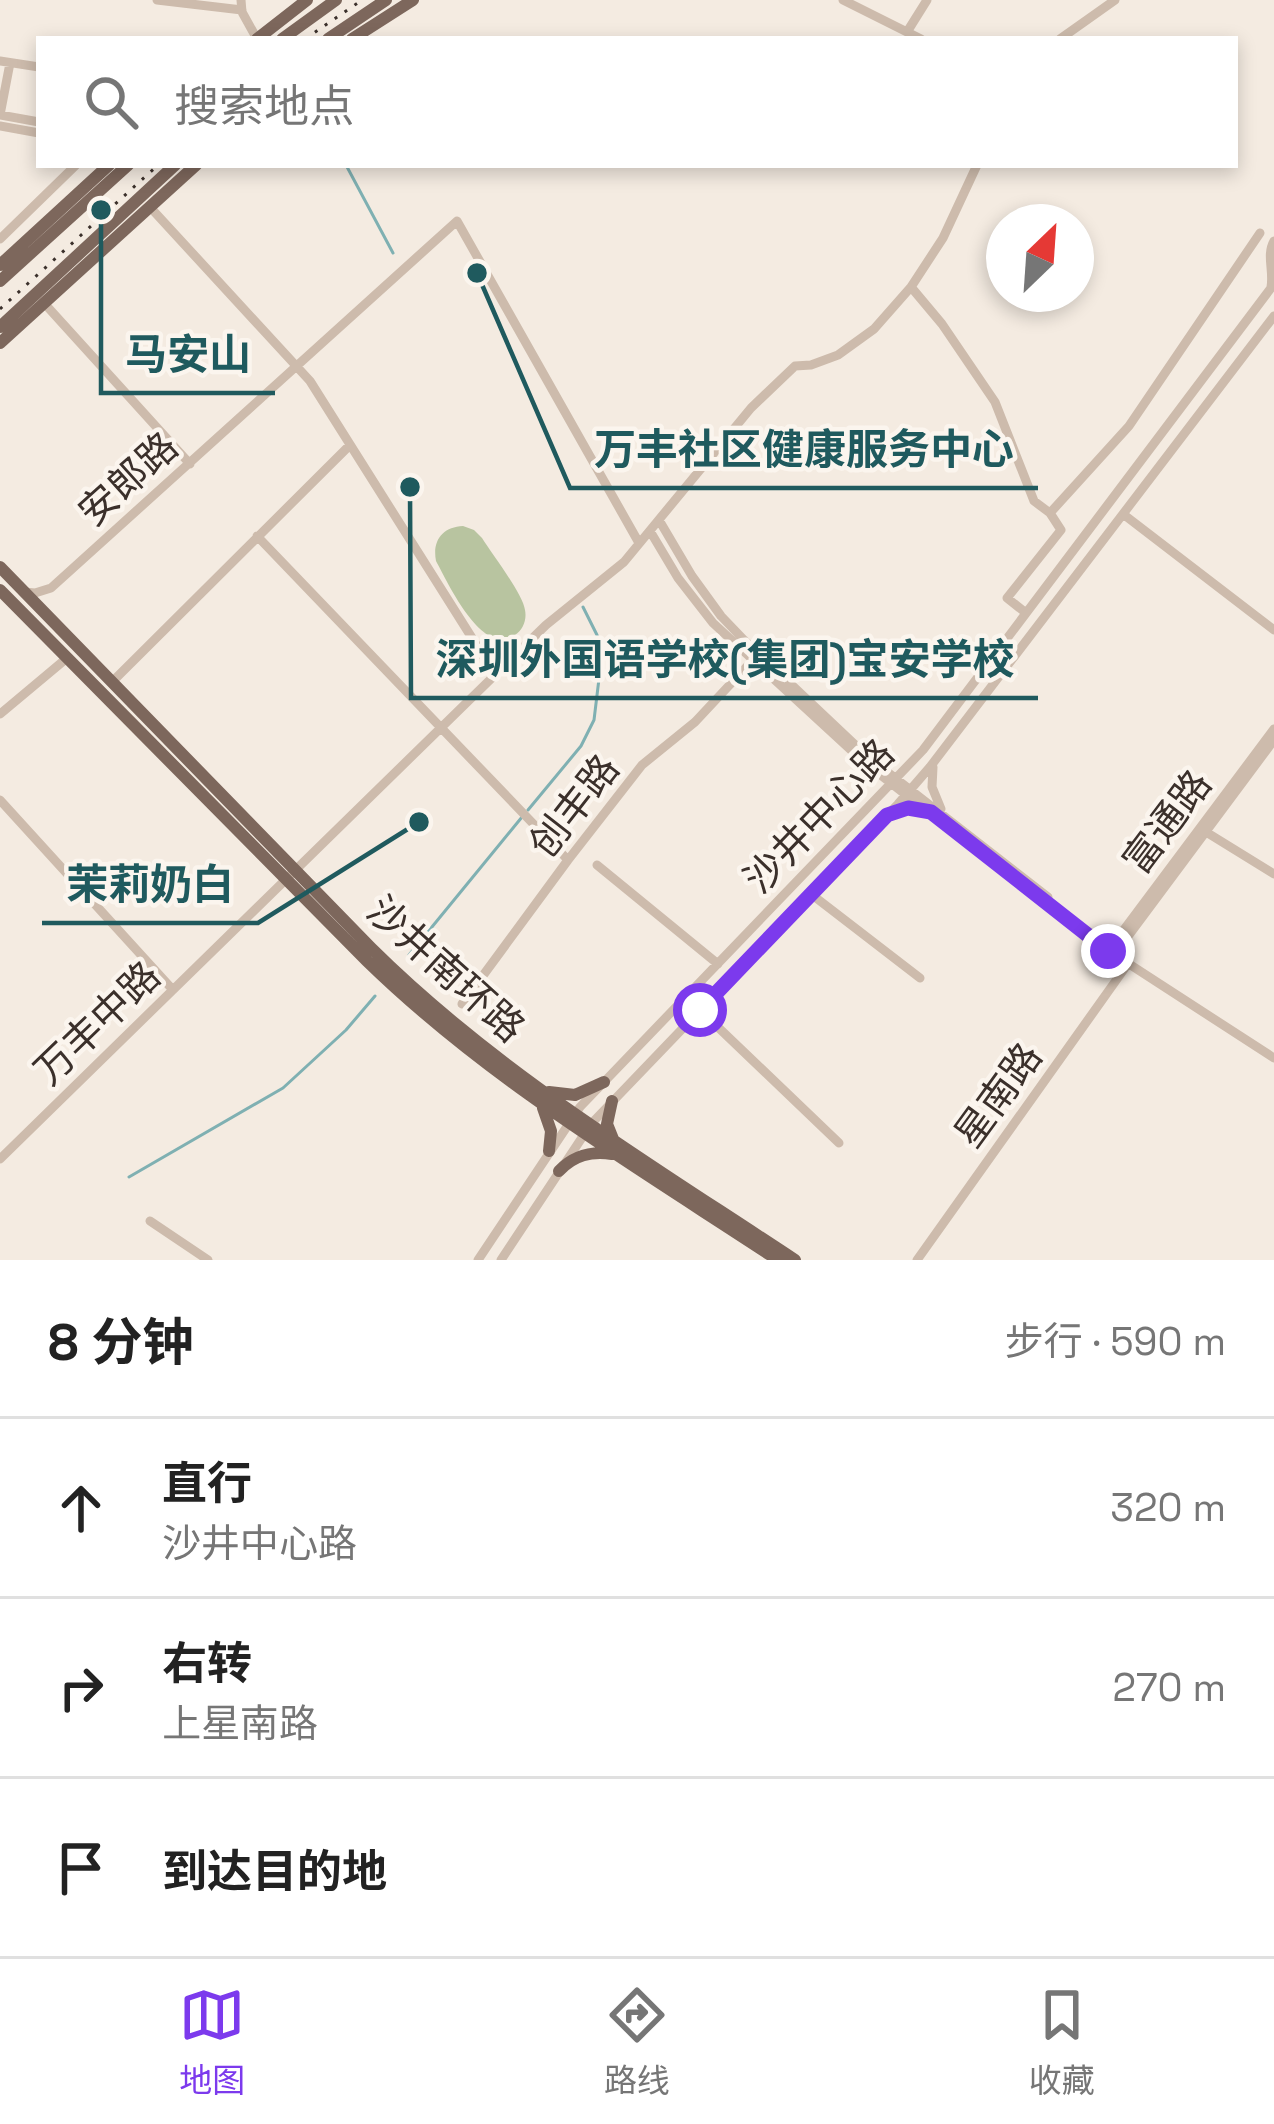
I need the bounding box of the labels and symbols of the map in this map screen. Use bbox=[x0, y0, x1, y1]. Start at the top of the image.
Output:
north arrow bbox=[986, 204, 1094, 312]
callout: 马安山 bbox=[101, 315, 275, 393]
text: 马安山 bbox=[125, 328, 251, 381]
callout: 万丰社区健康服务中心 bbox=[570, 410, 1038, 488]
street label: 安郎路 bbox=[68, 422, 188, 536]
text: 万丰社区健康服务中心 bbox=[594, 423, 1014, 476]
callout: 深圳外国语学校(集团)宝安学校 bbox=[411, 620, 1038, 698]
text: 深圳外国语学校(集团)宝安学校 bbox=[435, 633, 1015, 686]
street label: 沙井中心路 bbox=[734, 729, 904, 903]
street label: 创丰路 bbox=[519, 745, 629, 867]
street label: 富通路 bbox=[1112, 761, 1222, 883]
callout: 茉莉奶白 bbox=[42, 845, 258, 923]
text: 茉莉奶白 bbox=[66, 858, 234, 911]
street label: 沙井南环路 bbox=[357, 886, 535, 1052]
route end bbox=[1081, 924, 1135, 978]
street label: 万丰中路 bbox=[24, 951, 170, 1095]
route start bbox=[673, 983, 727, 1037]
street label: 星南路 bbox=[944, 1033, 1052, 1157]

